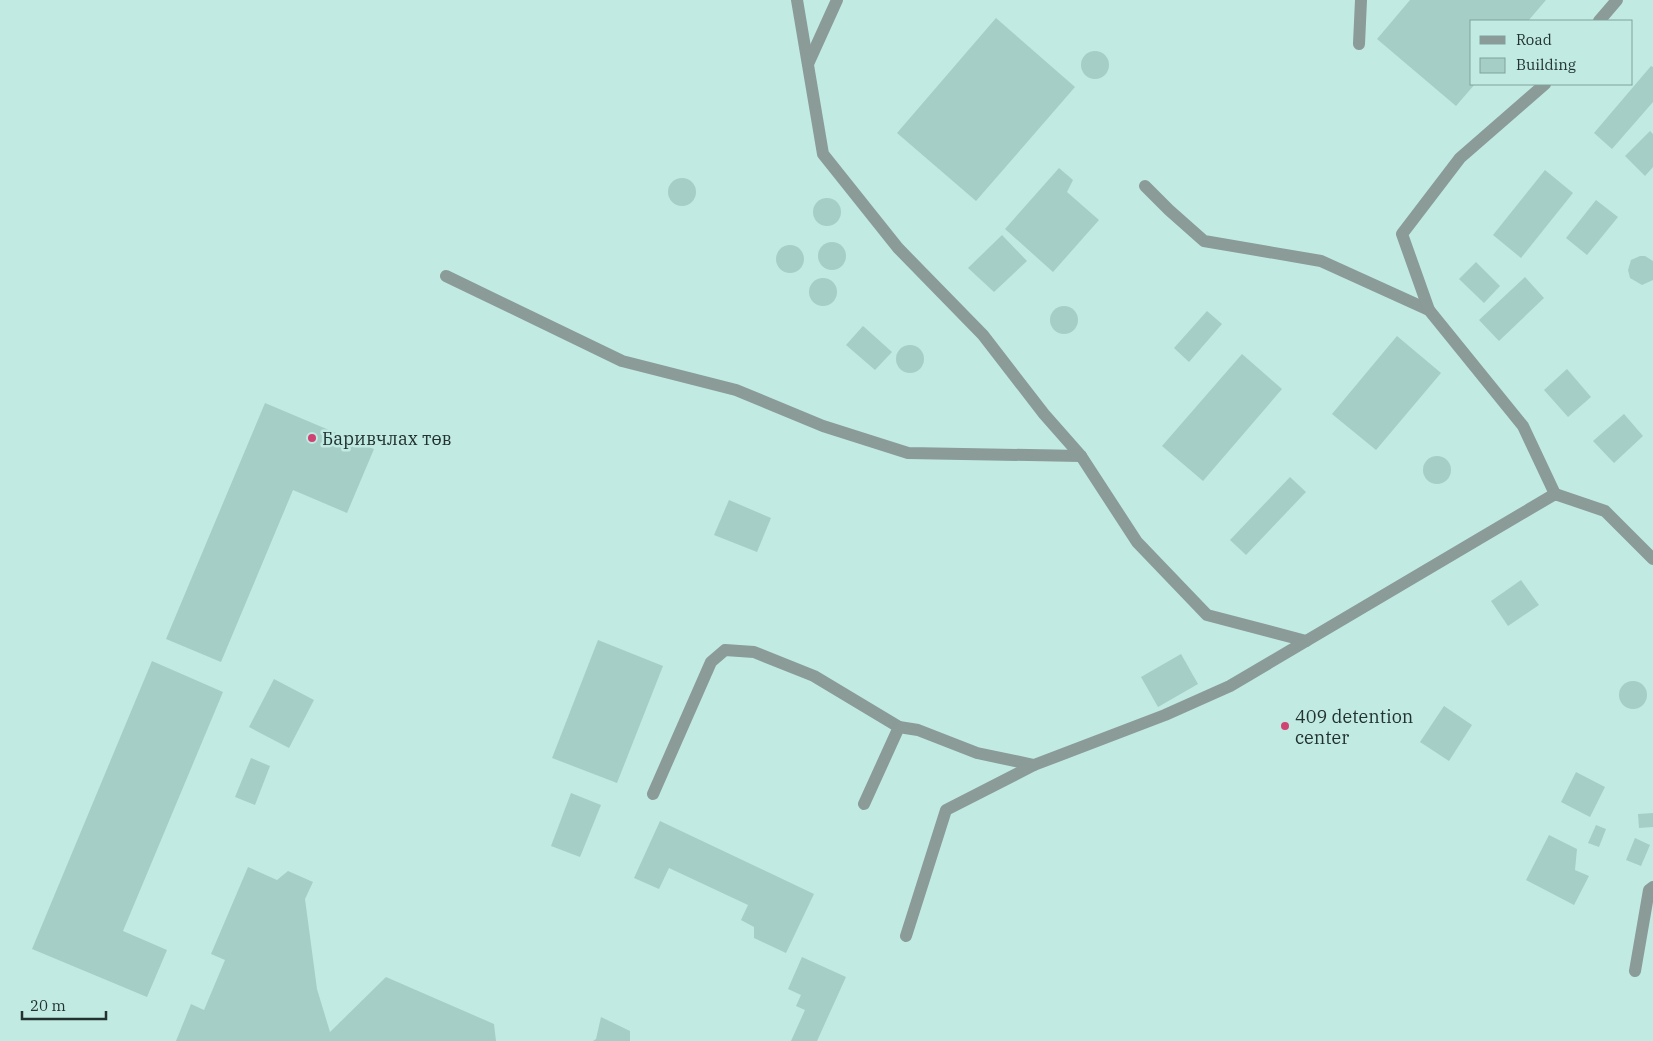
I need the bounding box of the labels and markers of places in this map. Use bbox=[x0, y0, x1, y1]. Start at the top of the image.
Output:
place label: Баривчлах төв bbox=[322, 427, 452, 450]
marker: Баривчлах төв bbox=[306, 432, 318, 444]
place label: 409 detention center bbox=[1295, 705, 1413, 749]
marker: 409 detention center bbox=[1279, 720, 1291, 732]

